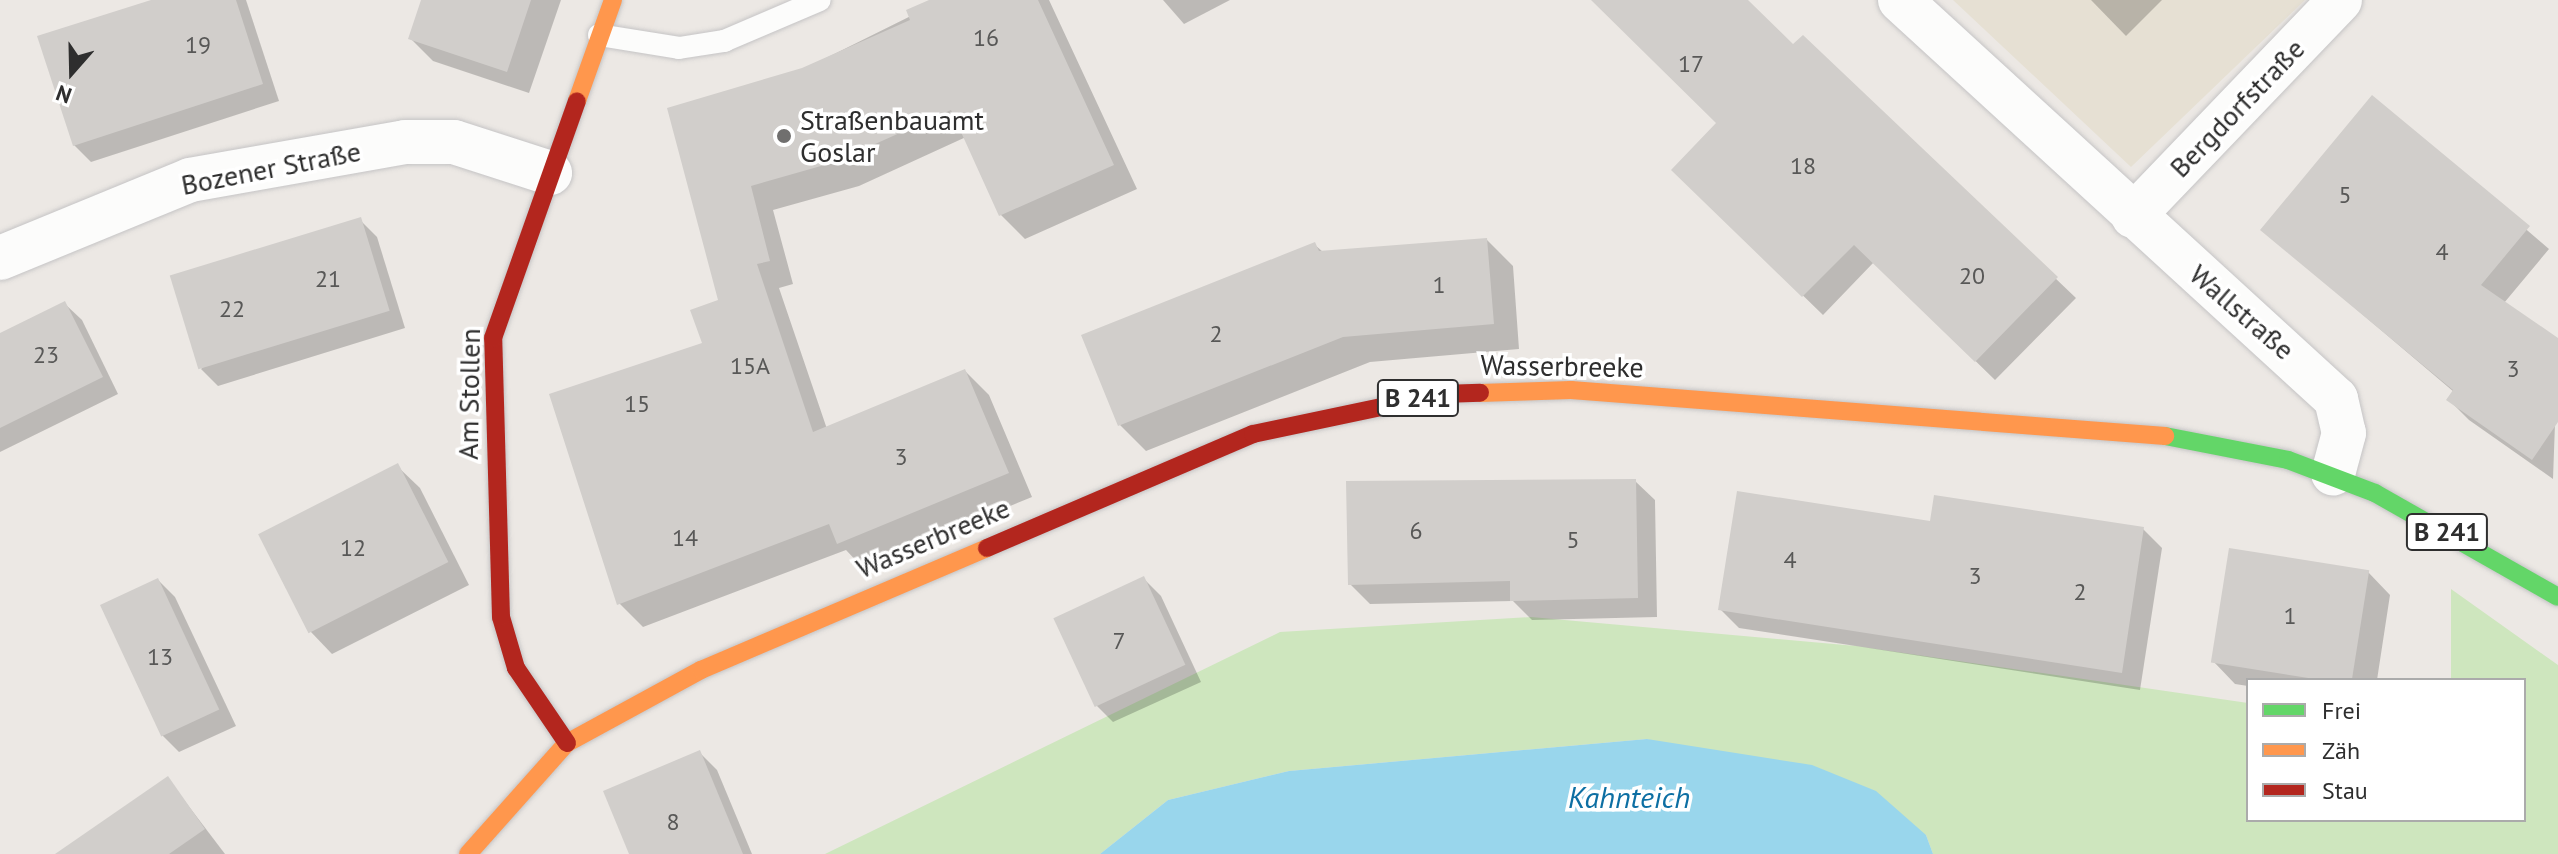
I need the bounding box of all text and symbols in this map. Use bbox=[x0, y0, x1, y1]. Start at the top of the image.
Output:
house number: 16 bbox=[973, 24, 999, 52]
house number: 19 bbox=[185, 31, 211, 59]
north arrow bbox=[32, 32, 112, 112]
street label: Bergdorfstraße bbox=[2163, 32, 2311, 184]
house number: 17 bbox=[1678, 50, 1704, 78]
text: N bbox=[52, 79, 75, 110]
place label: Straßenbauamt Goslar bbox=[800, 103, 984, 169]
marker: Straßenbauamt Goslar bbox=[775, 127, 793, 145]
street label: Bozener Straße bbox=[178, 134, 364, 202]
house number: 18 bbox=[1790, 152, 1816, 180]
house number: 5 bbox=[2338, 181, 2352, 209]
house number: 4 bbox=[2435, 238, 2449, 266]
street label: Wallstraße bbox=[2183, 257, 2301, 367]
house number: 20 bbox=[1959, 262, 1985, 290]
house number: 21 bbox=[315, 265, 341, 293]
house number: 1 bbox=[1432, 271, 1446, 299]
house number: 22 bbox=[219, 295, 245, 323]
house number: 2 bbox=[1209, 320, 1223, 348]
street label: Am Stollen bbox=[451, 328, 487, 460]
house number: 23 bbox=[33, 341, 59, 369]
street label: Wasserbreeke bbox=[1480, 348, 1644, 384]
house number: 15A bbox=[730, 352, 770, 380]
house number: 3 bbox=[2506, 355, 2520, 383]
road number: B 241 bbox=[1376, 376, 1460, 420]
house number: 15 bbox=[624, 390, 650, 418]
house number: 3 bbox=[894, 443, 908, 471]
street label: Wasserbreeke bbox=[851, 491, 1015, 585]
road number: B 241 bbox=[2405, 510, 2489, 554]
house number: 6 bbox=[1409, 517, 1423, 545]
house number: 14 bbox=[672, 524, 698, 552]
house number: 5 bbox=[1566, 526, 1580, 554]
house number: 12 bbox=[340, 534, 366, 562]
house number: 4 bbox=[1783, 546, 1797, 574]
house number: 3 bbox=[1968, 562, 1982, 590]
house number: 2 bbox=[2073, 578, 2087, 606]
house number: 1 bbox=[2283, 602, 2297, 630]
house number: 7 bbox=[1112, 627, 1126, 655]
house number: 13 bbox=[147, 643, 173, 671]
legend bbox=[2246, 678, 2526, 822]
text: Frei bbox=[2322, 695, 2361, 726]
text: Zäh bbox=[2322, 735, 2360, 766]
text: Stau bbox=[2322, 775, 2368, 806]
water label: Kahnteich bbox=[1568, 779, 1690, 815]
house number: 8 bbox=[666, 808, 680, 836]

